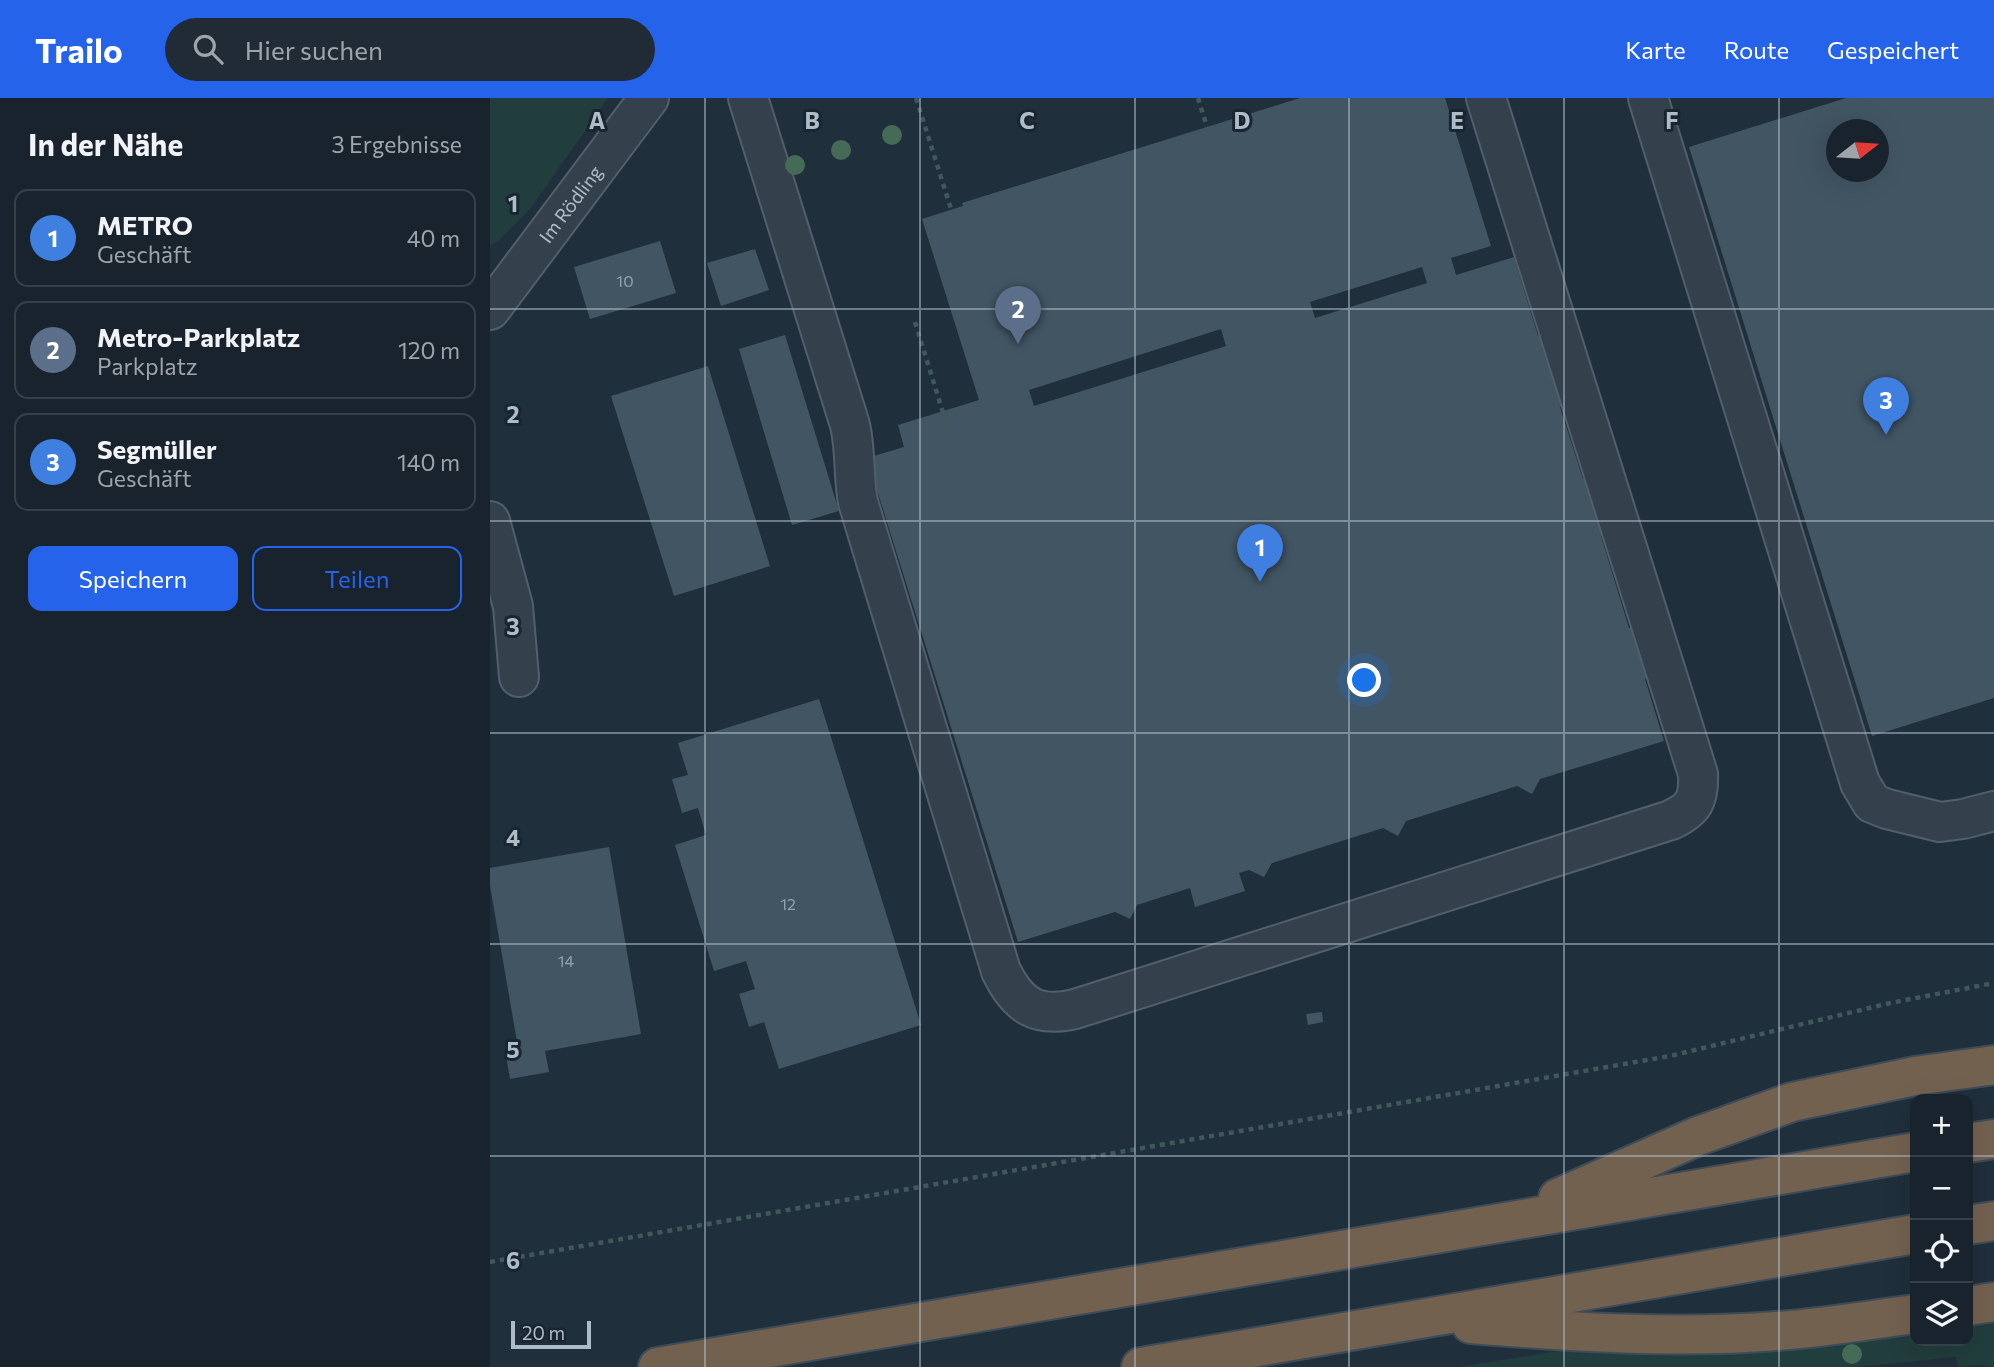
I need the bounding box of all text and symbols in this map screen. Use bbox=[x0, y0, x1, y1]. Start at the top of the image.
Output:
search box bbox=[165, 18, 655, 81]
text: Trailo bbox=[35, 29, 123, 70]
icon: search bbox=[189, 30, 227, 68]
text: Hier suchen bbox=[245, 34, 383, 65]
text: Karte bbox=[1625, 35, 1686, 64]
text: Route bbox=[1724, 35, 1789, 64]
text: Gespeichert bbox=[1827, 35, 1959, 64]
text: A bbox=[589, 106, 606, 134]
text: B bbox=[804, 106, 820, 134]
text: C bbox=[1019, 106, 1035, 134]
text: D bbox=[1234, 106, 1251, 134]
text: E bbox=[1450, 106, 1464, 134]
text: F bbox=[1665, 106, 1679, 134]
north arrow bbox=[1826, 119, 1889, 182]
text: In der Nähe bbox=[28, 125, 183, 162]
text: 3 Ergebnisse bbox=[332, 130, 462, 158]
street label: Im Rödling bbox=[533, 160, 606, 247]
text: 1 bbox=[508, 189, 518, 217]
text: METRO bbox=[97, 209, 193, 240]
text: 1 bbox=[48, 224, 58, 252]
text: 40 m bbox=[407, 224, 460, 252]
text: Geschäft bbox=[97, 240, 191, 268]
house number: 10 bbox=[616, 271, 634, 290]
pin: 2 bbox=[995, 286, 1041, 344]
text: Metro-Parkplatz bbox=[97, 321, 300, 352]
text: 2 bbox=[46, 336, 60, 364]
text: 120 m bbox=[398, 336, 460, 364]
text: Parkplatz bbox=[97, 352, 197, 380]
pin: 3 bbox=[1863, 377, 1909, 435]
text: 2 bbox=[506, 400, 520, 428]
text: Segmüller bbox=[97, 433, 217, 464]
text: 3 bbox=[46, 448, 60, 476]
text: 140 m bbox=[397, 448, 460, 476]
text: Geschäft bbox=[97, 464, 191, 492]
pin: 1 bbox=[1237, 524, 1283, 582]
button: Speichern bbox=[28, 546, 238, 611]
button: Teilen bbox=[252, 546, 462, 611]
text: 3 bbox=[506, 612, 520, 640]
your location bbox=[1347, 663, 1381, 697]
text: 4 bbox=[506, 823, 520, 851]
house number: 12 bbox=[780, 894, 796, 913]
house number: 14 bbox=[558, 951, 575, 970]
text: 5 bbox=[506, 1035, 520, 1063]
map controls bbox=[1910, 1094, 1973, 1346]
button: + bbox=[1910, 1094, 1973, 1157]
button: − bbox=[1910, 1157, 1973, 1220]
button: locate bbox=[1910, 1220, 1973, 1283]
text: 6 bbox=[506, 1246, 520, 1274]
button: layers bbox=[1910, 1283, 1973, 1346]
scale bar bbox=[511, 1318, 592, 1350]
text: 20 m bbox=[522, 1321, 565, 1344]

